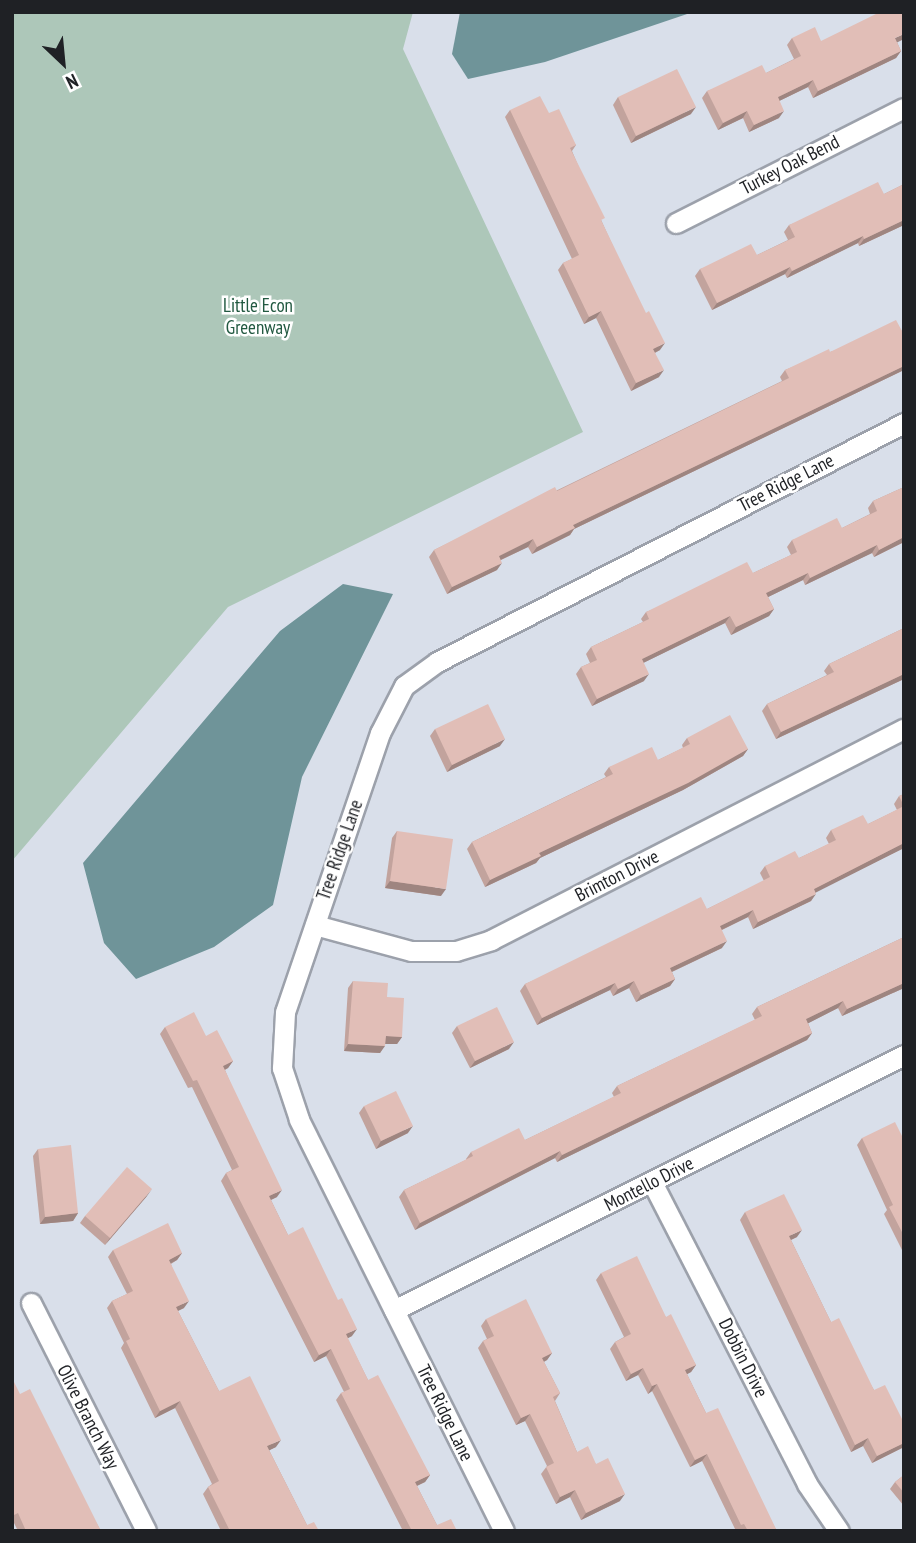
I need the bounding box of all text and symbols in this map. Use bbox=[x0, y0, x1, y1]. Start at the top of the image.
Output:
north arrow bbox=[28, 28, 98, 98]
text: N bbox=[62, 69, 82, 95]
street label: Turkey Oak Bend bbox=[736, 130, 844, 200]
park label: Little Econ Greenway bbox=[223, 295, 293, 339]
street label: Tree Ridge Lane bbox=[734, 449, 838, 517]
street label: Tree Ridge Lane bbox=[312, 797, 368, 903]
street label: Brimton Drive bbox=[571, 845, 663, 907]
street label: Montello Drive bbox=[601, 1152, 697, 1216]
street label: Dobbin Drive bbox=[713, 1315, 773, 1401]
street label: Olive Branch Way bbox=[52, 1361, 124, 1473]
street label: Tree Ridge Lane bbox=[412, 1361, 478, 1465]

